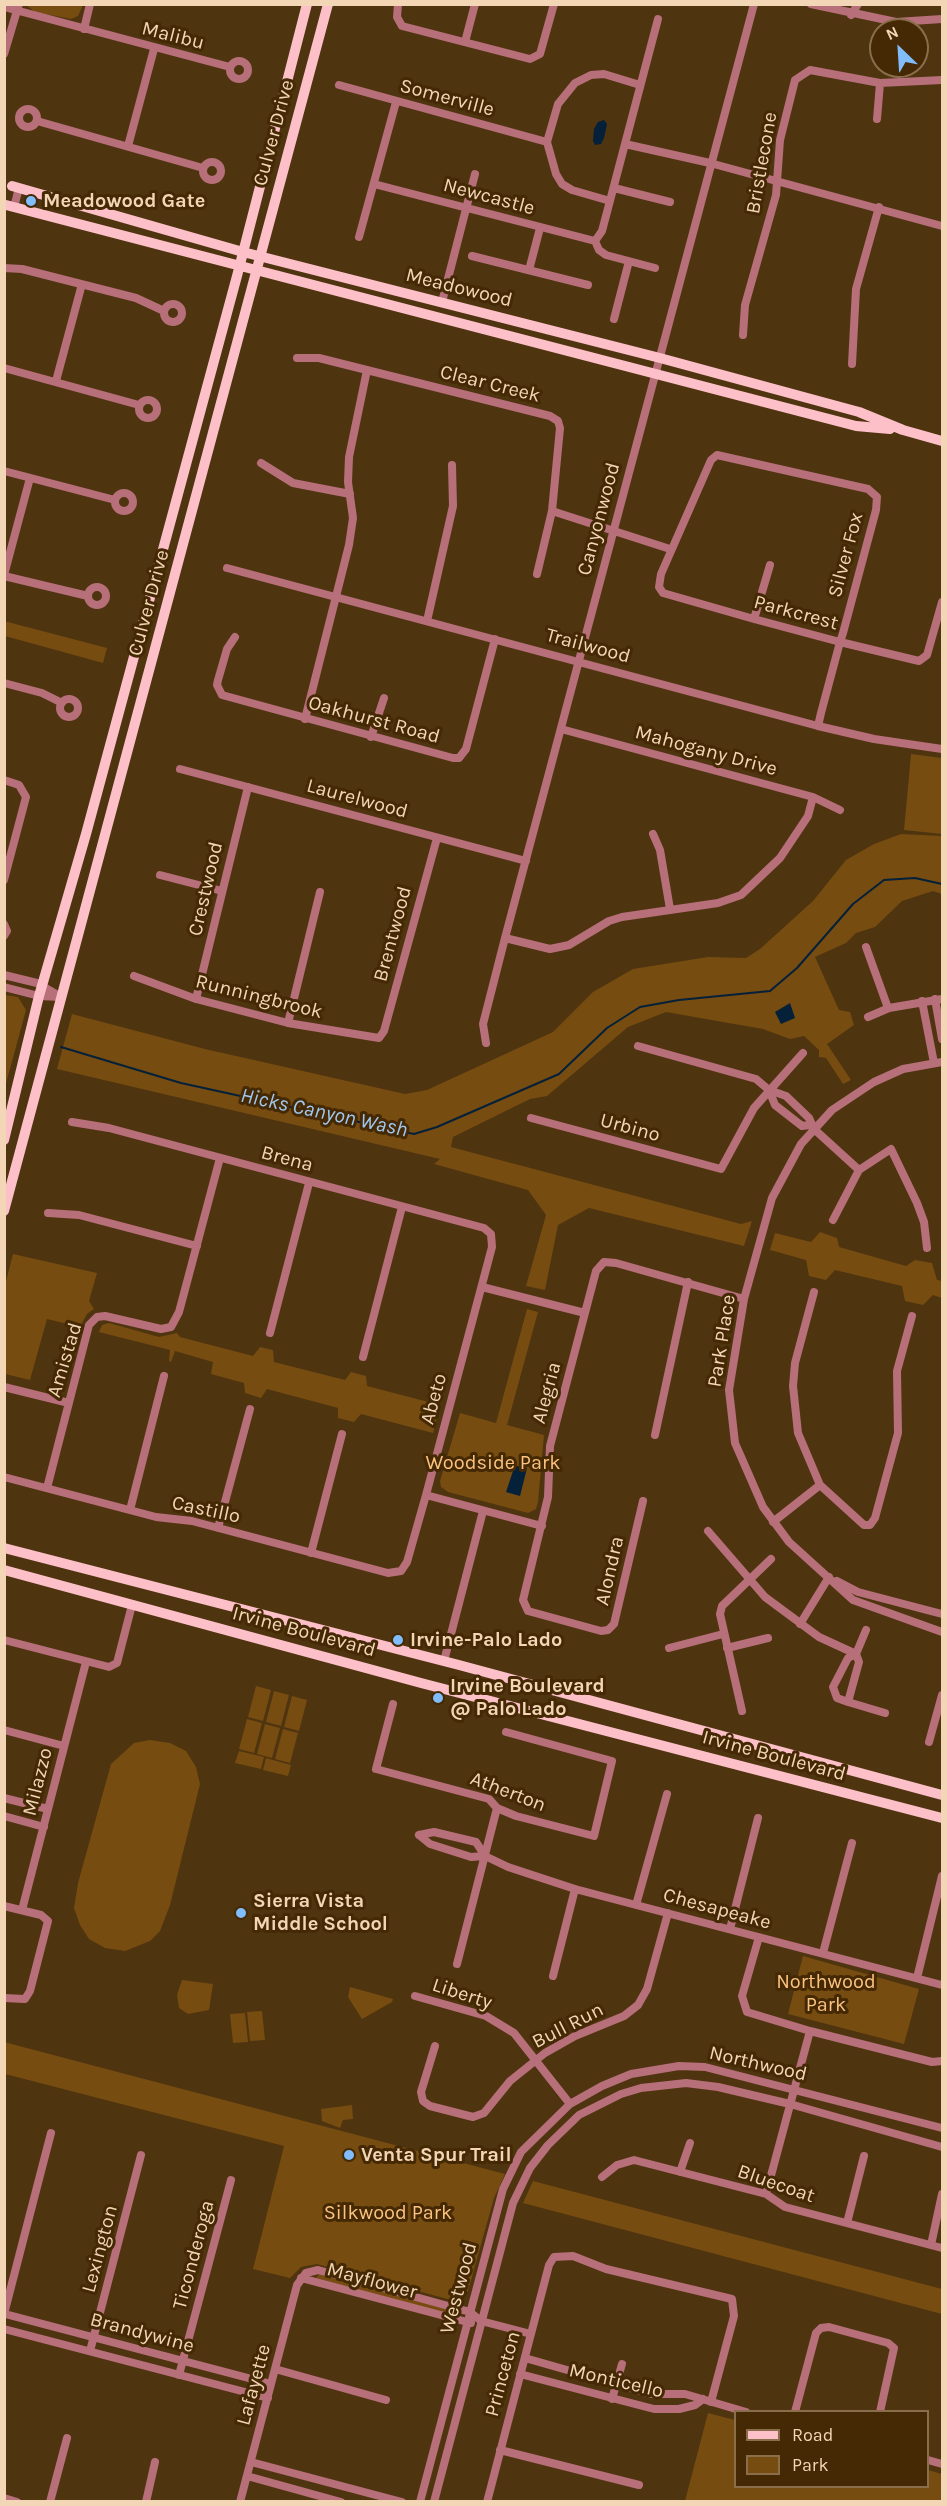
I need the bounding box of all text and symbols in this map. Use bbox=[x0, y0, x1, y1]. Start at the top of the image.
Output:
street label: Malibu bbox=[139, 17, 207, 55]
north arrow bbox=[869, 18, 929, 78]
text: N bbox=[883, 22, 901, 44]
street label: Somerville bbox=[397, 74, 497, 122]
street label: Culver Drive bbox=[248, 77, 300, 189]
street label: Bristlecone bbox=[741, 110, 783, 216]
street label: Newcastle bbox=[441, 173, 537, 221]
place label: Meadowood Gate bbox=[43, 189, 205, 213]
marker: Meadowood Gate bbox=[24, 194, 38, 208]
street label: Meadowood bbox=[403, 263, 515, 313]
street label: Clear Creek bbox=[437, 360, 543, 408]
street label: Canyonwood bbox=[572, 460, 626, 578]
street label: Silver Fox bbox=[823, 510, 869, 600]
street label: Culver Drive bbox=[123, 547, 175, 659]
street label: Parkcrest bbox=[751, 590, 841, 636]
street label: Trailwood bbox=[543, 623, 633, 669]
street label: Oakhurst Road bbox=[305, 691, 443, 749]
street label: Mahogany Drive bbox=[632, 721, 780, 781]
street label: Laurelwood bbox=[304, 774, 410, 824]
street label: Crestwood bbox=[184, 840, 228, 938]
street label: Brentwood bbox=[369, 884, 417, 984]
street label: Runningbrook bbox=[193, 970, 325, 1024]
water label: Hicks Canyon Wash bbox=[238, 1083, 410, 1143]
street label: Urbino bbox=[597, 1109, 663, 1147]
street label: Brena bbox=[258, 1141, 316, 1177]
street label: Park Place bbox=[703, 1293, 741, 1389]
street label: Amistad bbox=[42, 1320, 88, 1400]
street label: Alegria bbox=[527, 1360, 567, 1426]
street label: Abeto bbox=[416, 1371, 452, 1427]
park label: Woodside Park bbox=[426, 1451, 560, 1475]
street label: Castillo bbox=[170, 1491, 242, 1529]
street label: Alondra bbox=[590, 1534, 630, 1608]
street label: Irvine Boulevard bbox=[230, 1601, 378, 1663]
place label: Irvine-Palo Lado bbox=[410, 1628, 562, 1652]
marker: Irvine-Palo Lado bbox=[391, 1633, 405, 1647]
place label: Irvine Boulevard @ Palo Lado bbox=[450, 1674, 605, 1721]
marker: Irvine Boulevard @ Palo Lado bbox=[431, 1691, 445, 1705]
street label: Irvine Boulevard bbox=[700, 1725, 848, 1787]
street label: Milazzo bbox=[18, 1745, 58, 1819]
street label: Atherton bbox=[467, 1767, 549, 1817]
street label: Chesapeake bbox=[660, 1883, 774, 1935]
place label: Sierra Vista Middle School bbox=[253, 1889, 388, 1936]
marker: Sierra Vista Middle School bbox=[234, 1906, 248, 1920]
park label: Northwood Park bbox=[776, 1970, 876, 2017]
street label: Liberty bbox=[429, 1973, 495, 2015]
street label: Bull Run bbox=[528, 1998, 608, 2054]
street label: Northwood bbox=[707, 2041, 809, 2087]
place label: Venta Spur Trail bbox=[361, 2143, 511, 2167]
marker: Venta Spur Trail bbox=[342, 2148, 356, 2162]
street label: Bluecoat bbox=[734, 2160, 818, 2208]
street label: Ticonderoga bbox=[168, 2198, 220, 2312]
park label: Silkwood Park bbox=[324, 2201, 452, 2225]
street label: Lexington bbox=[77, 2203, 123, 2295]
street label: Westwood bbox=[435, 2240, 483, 2336]
street label: Mayflower bbox=[324, 2257, 420, 2305]
street label: Brandywine bbox=[87, 2308, 197, 2358]
street label: Princeton bbox=[480, 2329, 526, 2419]
street label: Lafayette bbox=[232, 2342, 276, 2428]
street label: Monticello bbox=[566, 2358, 666, 2404]
legend bbox=[734, 2410, 929, 2488]
text: Road bbox=[792, 2424, 833, 2446]
text: Park bbox=[792, 2454, 829, 2476]

